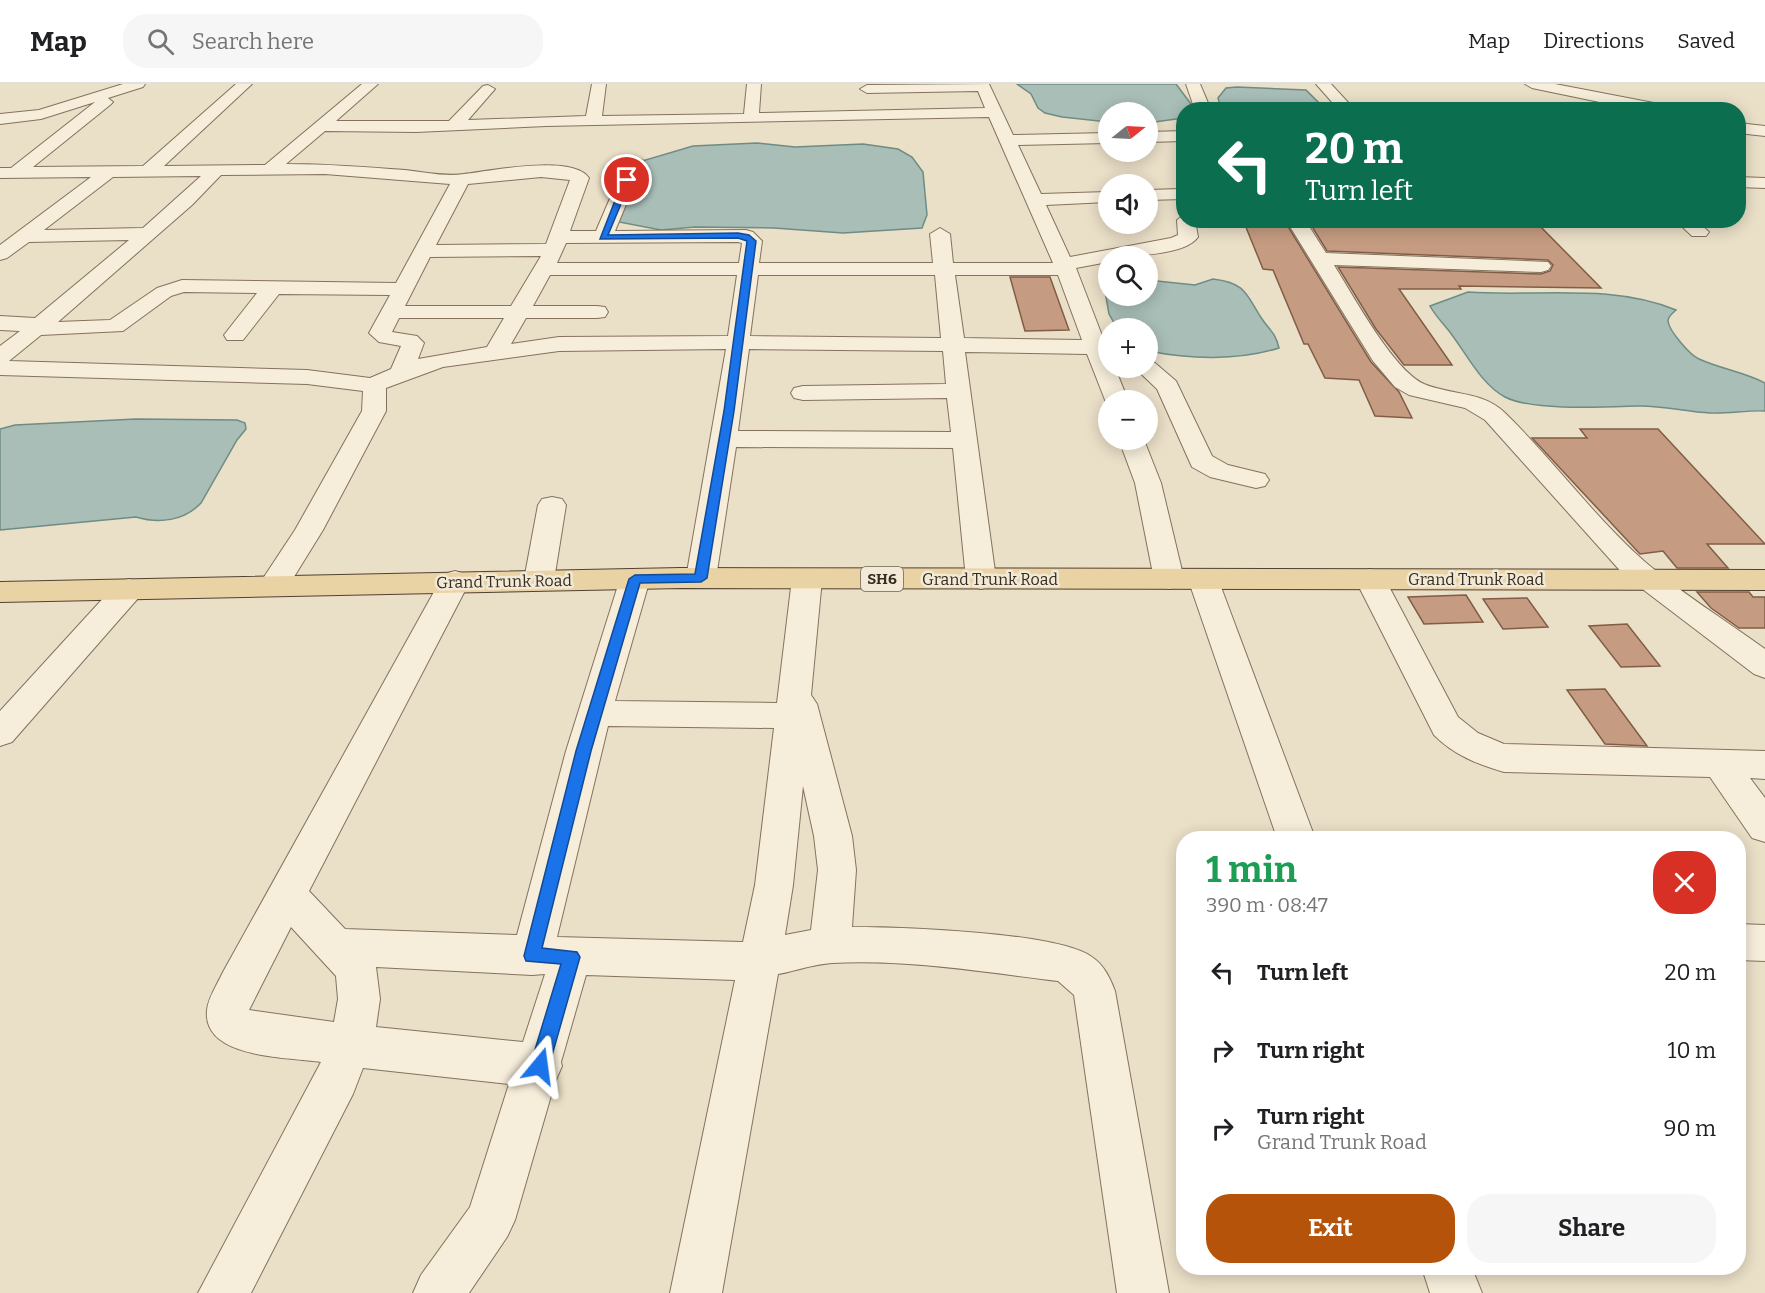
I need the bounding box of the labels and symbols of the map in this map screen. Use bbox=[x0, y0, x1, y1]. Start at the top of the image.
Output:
north arrow bbox=[1098, 102, 1158, 162]
pin bbox=[601, 154, 652, 205]
road number: SH6 bbox=[861, 567, 903, 591]
street label: Grand Trunk Road bbox=[922, 570, 1058, 589]
street label: Grand Trunk Road bbox=[1408, 570, 1544, 589]
street label: Grand Trunk Road bbox=[436, 571, 573, 592]
position arrow bbox=[508, 1034, 572, 1098]

